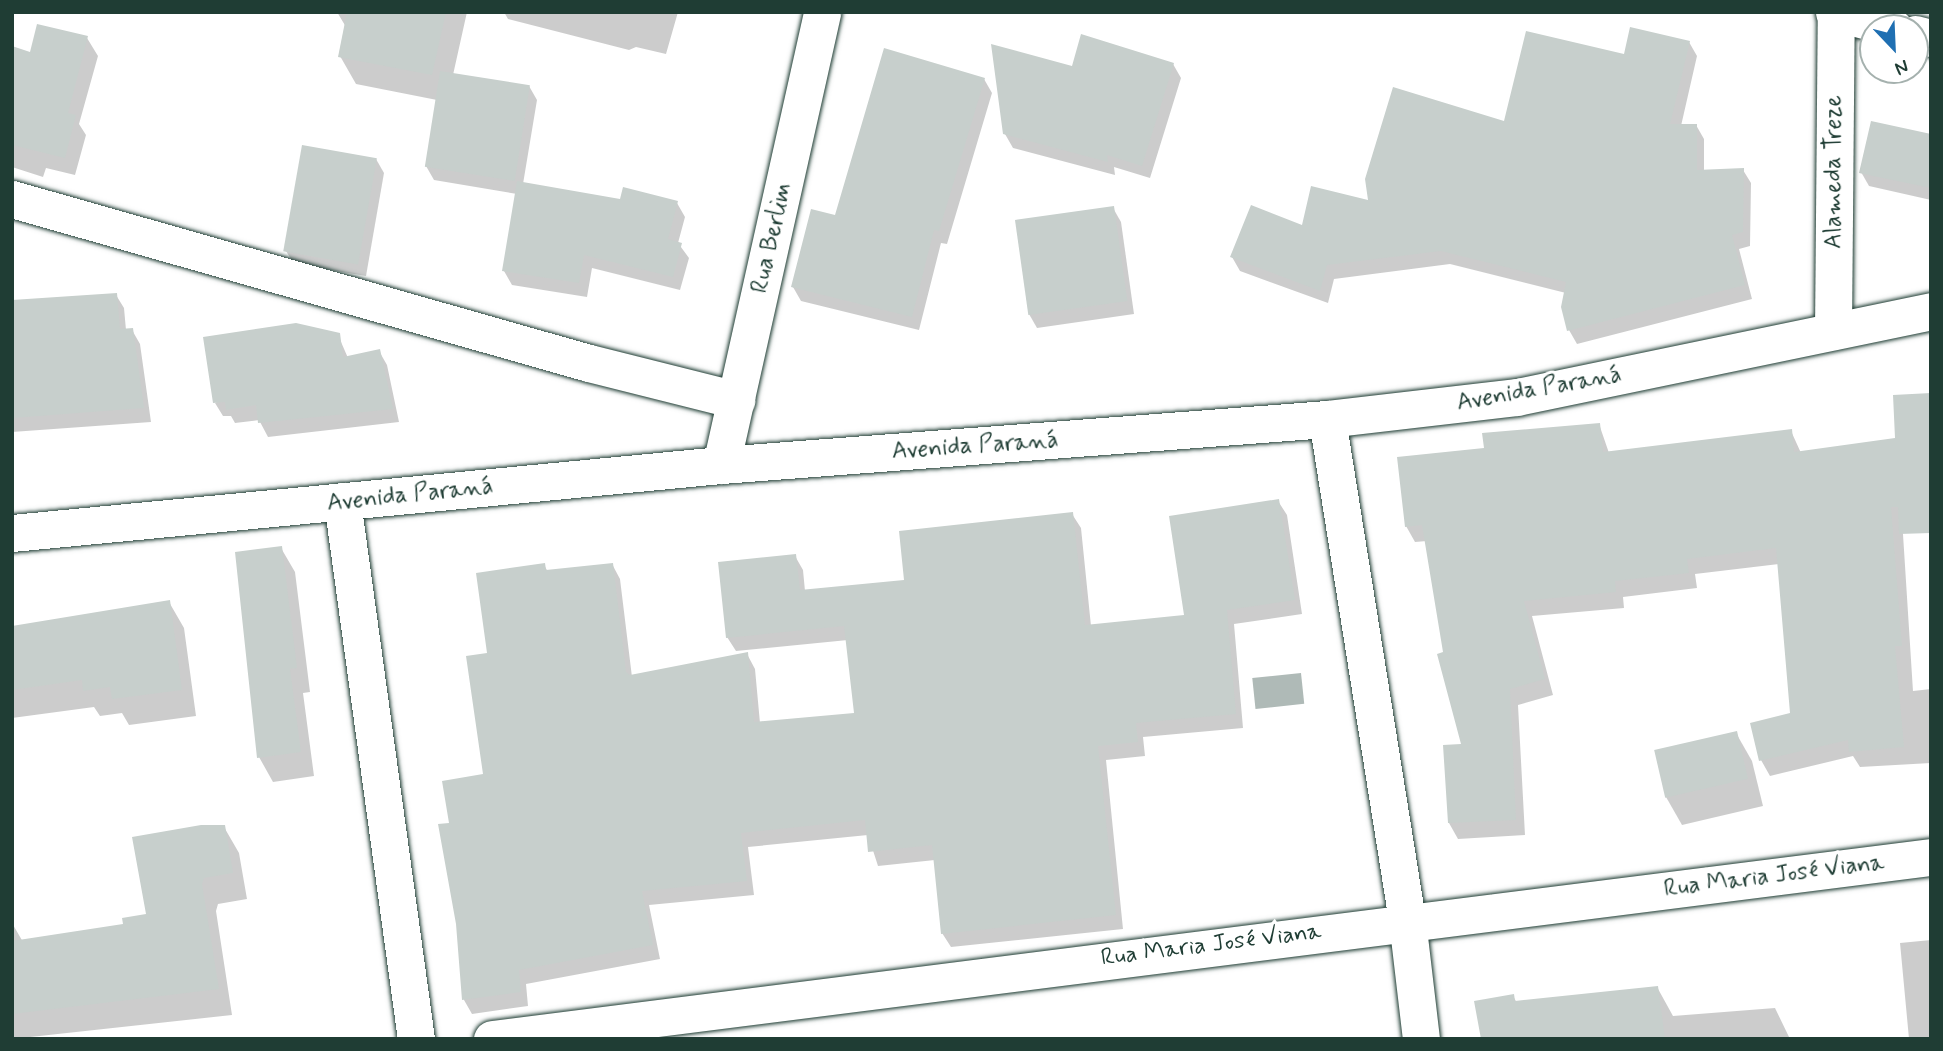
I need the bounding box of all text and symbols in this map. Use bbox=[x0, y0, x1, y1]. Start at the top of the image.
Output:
north arrow bbox=[1859, 14, 1929, 84]
text: N bbox=[1891, 53, 1912, 81]
street label: Alameda Treze bbox=[1820, 96, 1848, 248]
street label: Rua Berlim bbox=[745, 180, 799, 296]
street label: Avenida Paraná bbox=[1456, 361, 1622, 417]
street label: Avenida Paraná bbox=[892, 426, 1058, 466]
street label: Avenida Paraná bbox=[327, 472, 493, 518]
street label: Rua Maria José Viana bbox=[1661, 848, 1887, 904]
street label: Rua Maria José Viana bbox=[1098, 917, 1324, 973]

